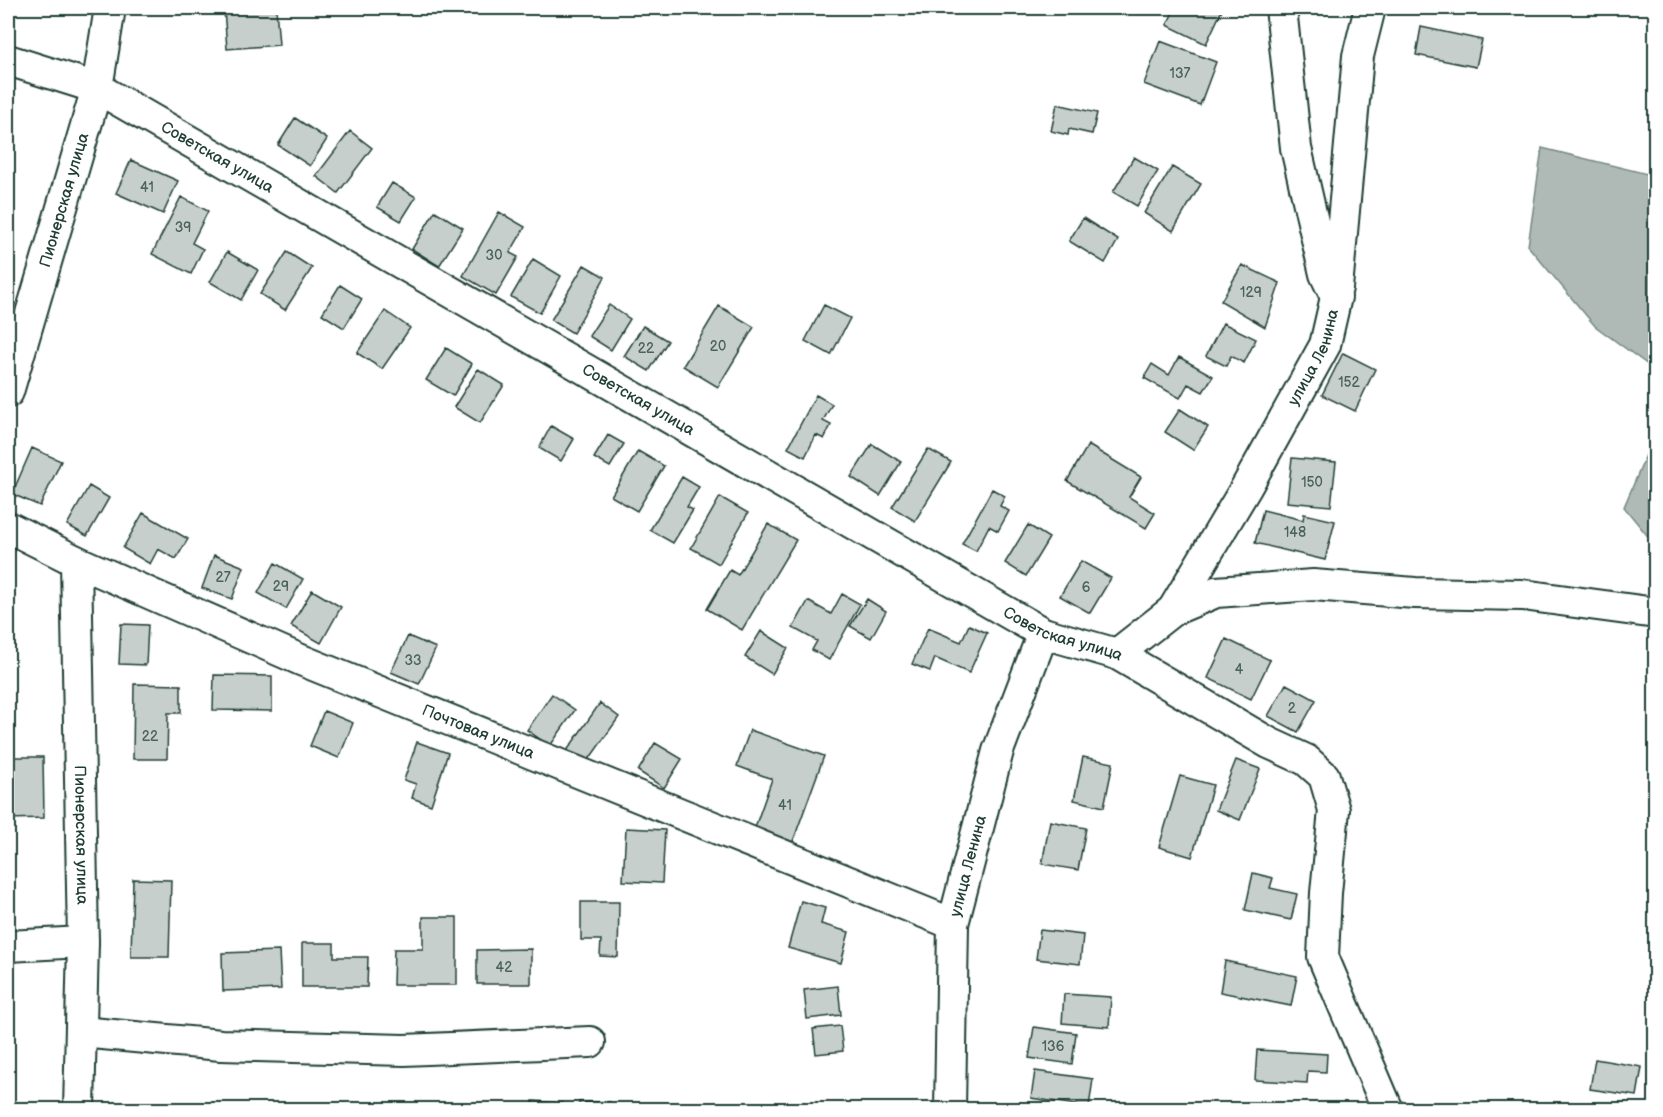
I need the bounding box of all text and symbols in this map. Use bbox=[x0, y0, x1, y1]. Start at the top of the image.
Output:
house number: 137 bbox=[1170, 65, 1191, 82]
street label: Советская улица bbox=[158, 117, 277, 197]
street label: Пионерская улица bbox=[35, 130, 93, 270]
house number: 41 bbox=[140, 179, 154, 196]
house number: 39 bbox=[175, 219, 191, 236]
house number: 30 bbox=[486, 247, 502, 264]
house number: 129 bbox=[1240, 284, 1262, 301]
street label: улица Ленина bbox=[1284, 307, 1343, 409]
house number: 20 bbox=[710, 338, 726, 355]
house number: 22 bbox=[638, 340, 655, 357]
street label: Советская улица bbox=[579, 360, 698, 440]
house number: 152 bbox=[1338, 374, 1361, 391]
house number: 150 bbox=[1301, 474, 1323, 491]
house number: 148 bbox=[1284, 524, 1306, 541]
house number: 27 bbox=[215, 569, 231, 586]
house number: 29 bbox=[273, 578, 289, 595]
house number: 6 bbox=[1082, 579, 1091, 596]
street label: Советская улица bbox=[1000, 603, 1127, 665]
house number: 33 bbox=[404, 652, 422, 669]
house number: 4 bbox=[1235, 661, 1244, 678]
house number: 2 bbox=[1288, 700, 1297, 717]
street label: Почтовая улица bbox=[419, 701, 538, 763]
house number: 22 bbox=[142, 728, 159, 745]
street label: Пионерская улица bbox=[70, 765, 92, 905]
house number: 41 bbox=[778, 797, 792, 814]
street label: улица Ленина bbox=[946, 813, 991, 919]
house number: 42 bbox=[496, 959, 513, 976]
house number: 136 bbox=[1042, 1038, 1065, 1055]

